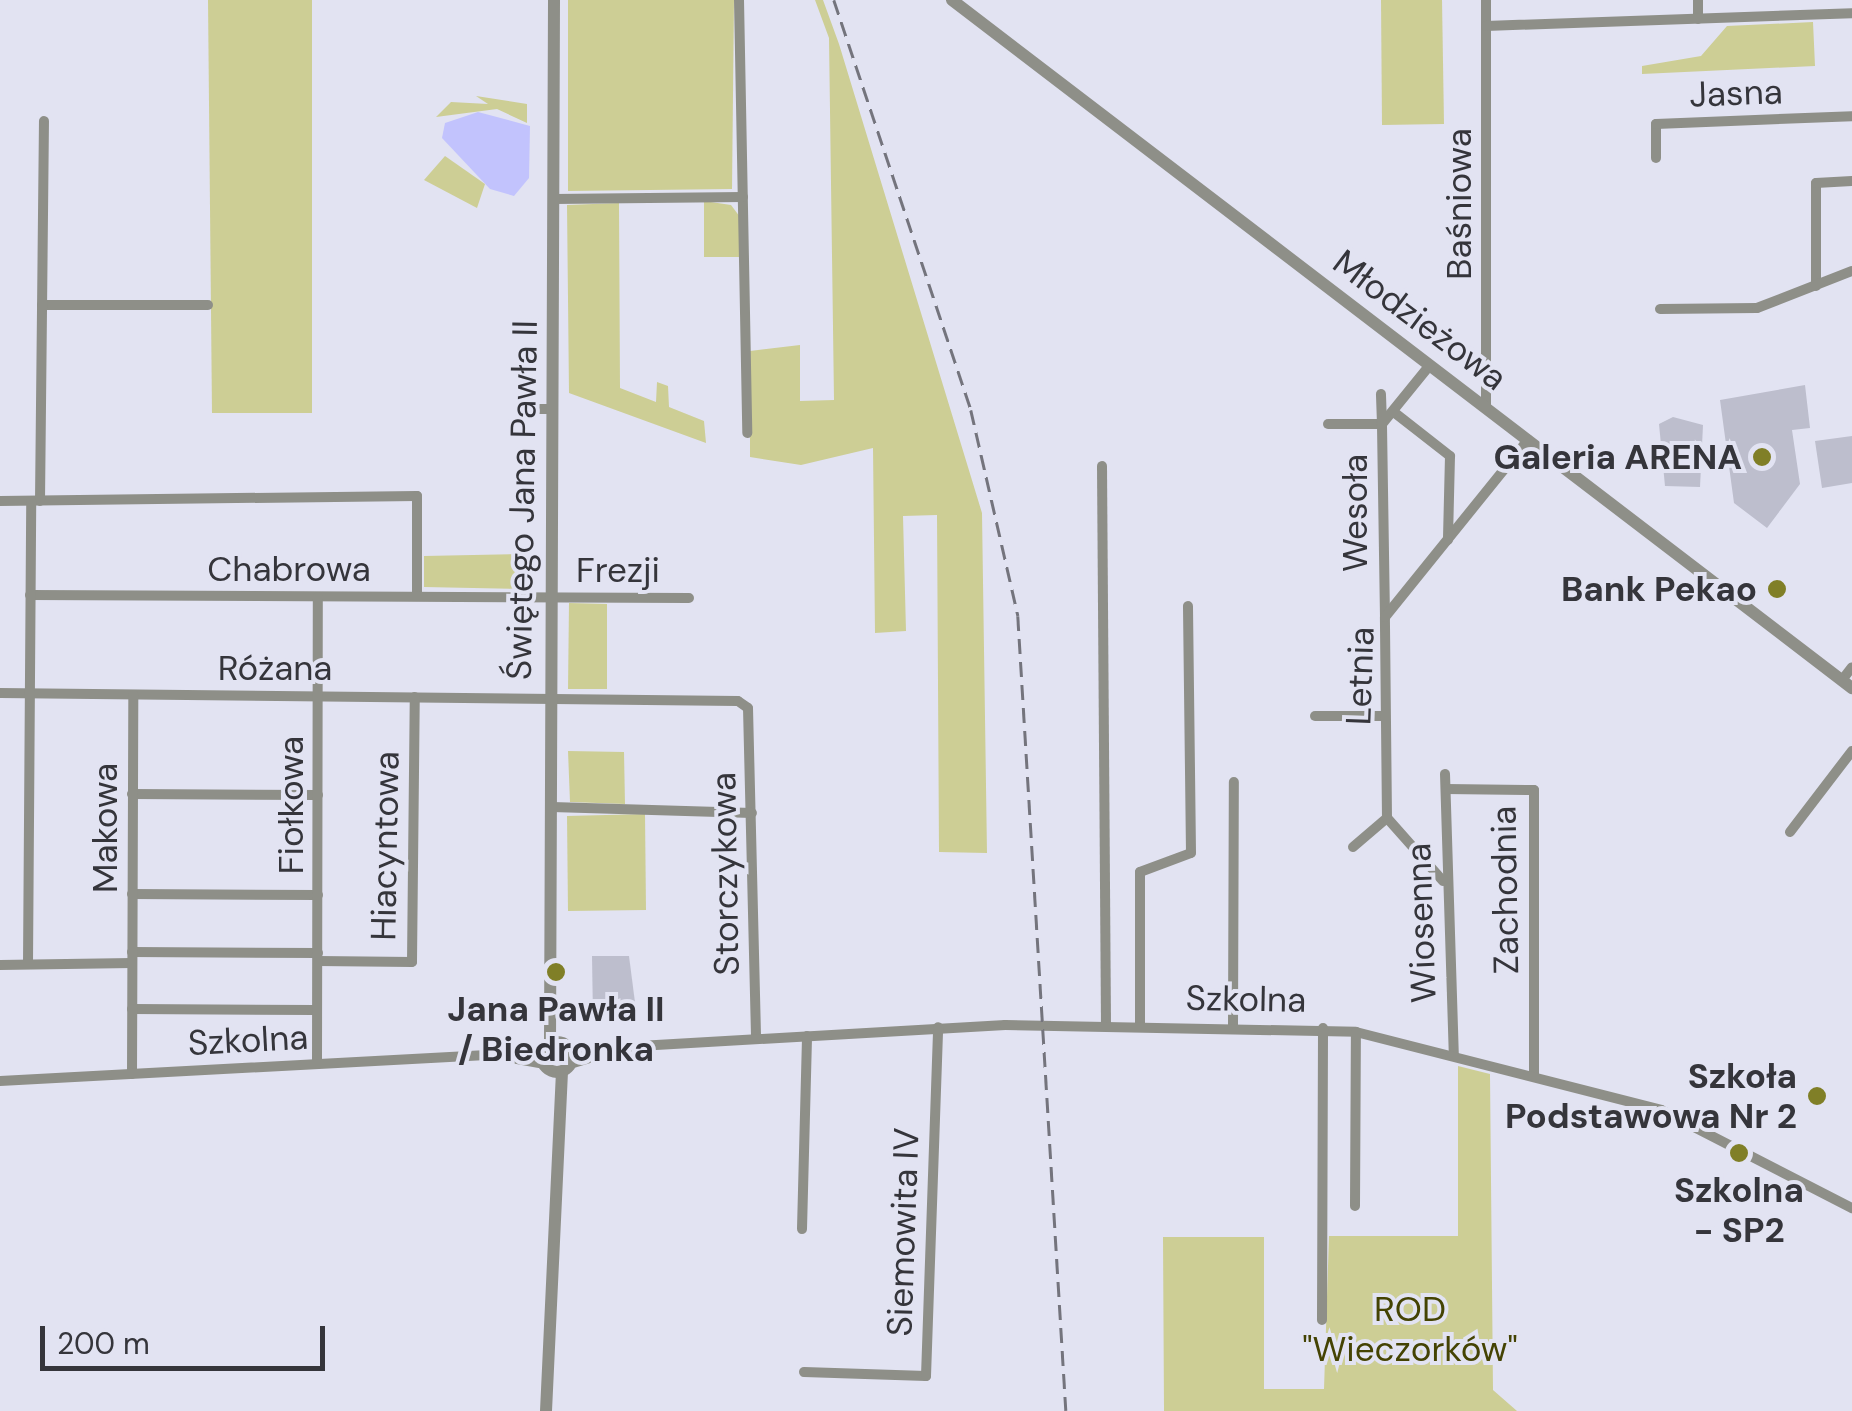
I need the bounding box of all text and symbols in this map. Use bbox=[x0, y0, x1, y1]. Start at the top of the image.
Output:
street label: Jasna bbox=[1689, 70, 1783, 116]
street label: Baśniowa bbox=[1438, 128, 1480, 280]
street label: Młodzieżowa bbox=[1325, 241, 1515, 399]
street label: Świętego Jana Pawła II bbox=[498, 320, 546, 680]
place label: Galeria ARENA bbox=[1494, 436, 1742, 478]
marker: Galeria ARENA bbox=[1751, 446, 1773, 468]
street label: Wesoła bbox=[1334, 454, 1376, 572]
street label: Chabrowa bbox=[207, 548, 371, 590]
street label: Frezji bbox=[576, 549, 660, 591]
place label: Bank Pekao bbox=[1561, 568, 1757, 610]
marker: Bank Pekao bbox=[1766, 578, 1788, 600]
street label: Letnia bbox=[1337, 626, 1383, 726]
street label: Różana bbox=[218, 647, 332, 689]
street label: Fiołkowa bbox=[270, 736, 312, 874]
street label: Hiacyntowa bbox=[362, 751, 408, 941]
street label: Makowa bbox=[84, 763, 126, 893]
street label: Storczykowa bbox=[702, 772, 748, 976]
street label: Zachodnia bbox=[1483, 805, 1527, 975]
street label: Wiosenna bbox=[1397, 842, 1445, 1004]
marker: Jana Pawła II / Biedronka bbox=[545, 961, 567, 983]
street label: Szkolna bbox=[1185, 977, 1307, 1021]
place label: Jana Pawła II / Biedronka bbox=[447, 988, 665, 1070]
street label: Szkolna bbox=[187, 1016, 309, 1064]
place label: Szkoła Podstawowa Nr 2 bbox=[1505, 1055, 1797, 1137]
marker: Szkoła Podstawowa Nr 2 bbox=[1806, 1085, 1828, 1107]
street label: Siemowita IV bbox=[878, 1127, 928, 1337]
marker: Szkolna - SP2 bbox=[1728, 1142, 1750, 1164]
place label: Szkolna - SP2 bbox=[1674, 1169, 1804, 1251]
park label: ROD "Wieczorków" bbox=[1302, 1288, 1518, 1370]
scale bar bbox=[45, 1306, 330, 1368]
text: 200 m bbox=[57, 1324, 150, 1363]

